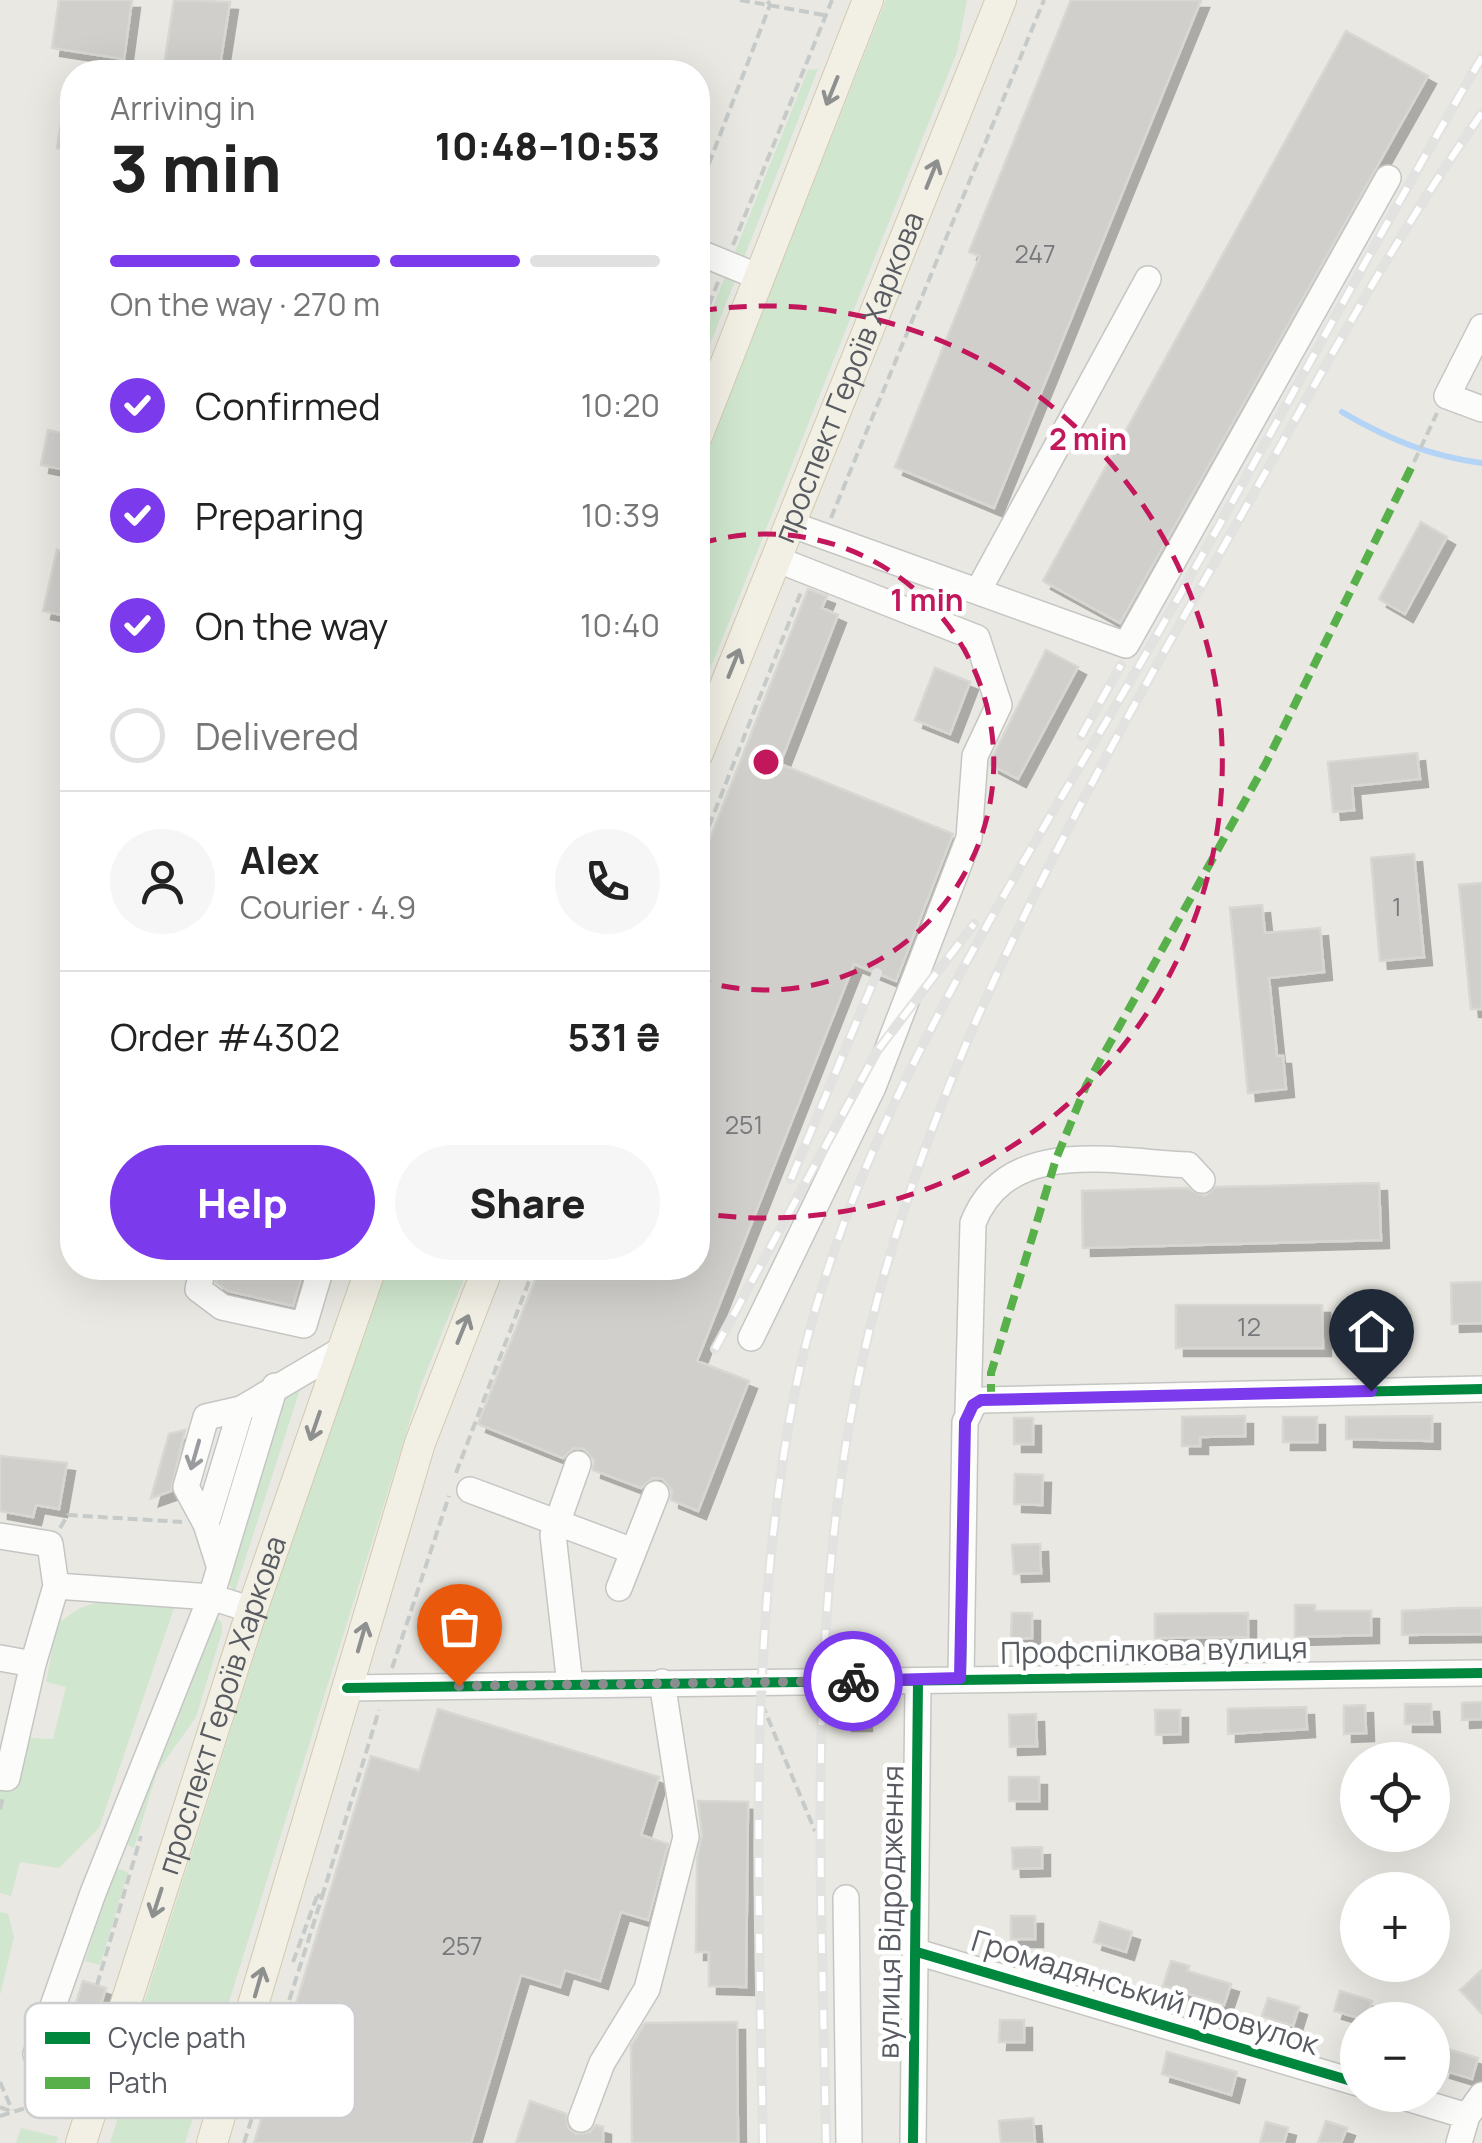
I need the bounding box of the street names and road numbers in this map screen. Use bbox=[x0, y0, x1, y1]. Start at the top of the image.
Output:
street label: проспект Героїв Харкова bbox=[763, 205, 933, 548]
street label: проспект Героїв Харкова bbox=[147, 1530, 295, 1879]
street label: Профспілкова вулиця bbox=[1000, 1626, 1308, 1673]
street label: вулиця Відродження bbox=[866, 1765, 913, 2059]
street label: Громадянський провулок bbox=[967, 1919, 1325, 2064]

